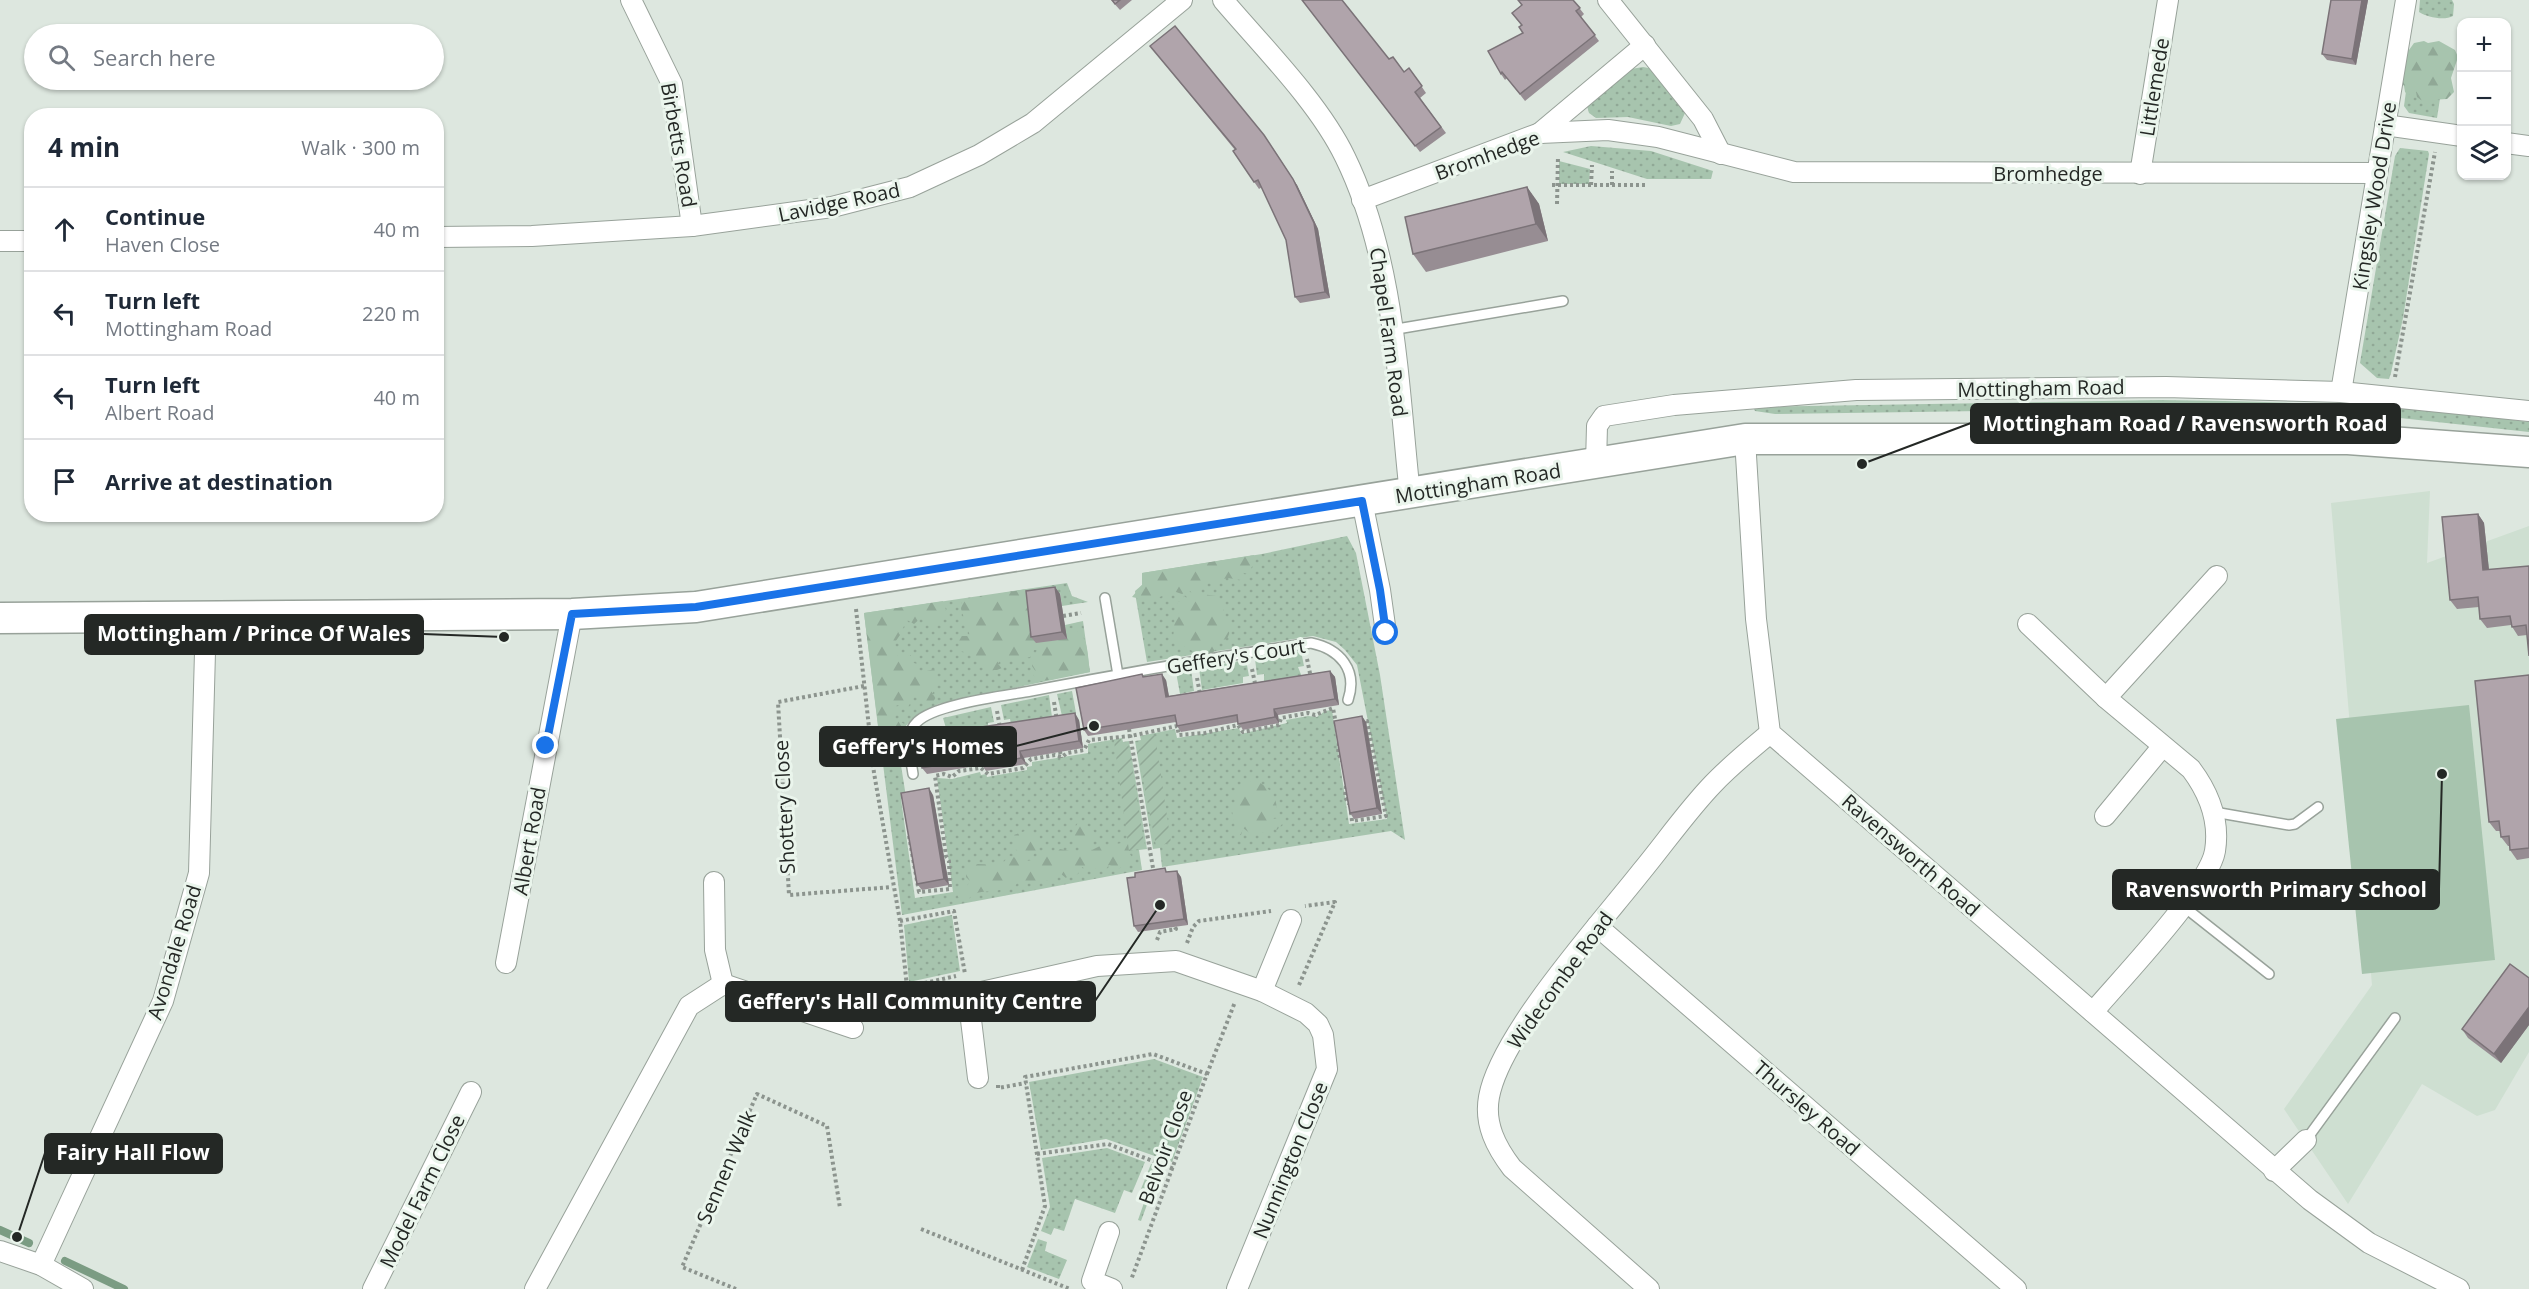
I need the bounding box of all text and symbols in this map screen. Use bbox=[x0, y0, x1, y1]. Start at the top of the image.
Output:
map controls bbox=[2457, 18, 2511, 180]
button: + bbox=[2457, 18, 2511, 72]
search box bbox=[24, 24, 444, 90]
street label: Littlemede bbox=[2133, 36, 2175, 138]
icon: search bbox=[45, 41, 78, 74]
text: Search here bbox=[93, 42, 216, 72]
button: − bbox=[2457, 72, 2511, 126]
street label: Birbetts Road bbox=[655, 80, 703, 210]
street label: Kingsley Wood Drive bbox=[2346, 100, 2402, 292]
street label: Bromhedge bbox=[1431, 124, 1543, 186]
button: layers bbox=[2457, 126, 2511, 180]
text: 4 min bbox=[48, 129, 120, 165]
text: Walk · 300 m bbox=[301, 134, 420, 161]
street label: Bromhedge bbox=[1993, 160, 2103, 187]
street label: Lavidge Road bbox=[776, 176, 902, 228]
text: Continue bbox=[105, 201, 205, 231]
icon: ahead bbox=[48, 213, 81, 246]
text: 40 m bbox=[373, 216, 420, 243]
text: Haven Close bbox=[105, 231, 220, 258]
street label: Chapel Farm Road bbox=[1364, 246, 1414, 418]
text: Turn left bbox=[105, 285, 200, 315]
icon: left bbox=[48, 297, 81, 330]
text: 220 m bbox=[362, 300, 420, 327]
text: Mottingham Road bbox=[105, 315, 272, 342]
text: Turn left bbox=[105, 369, 200, 399]
street label: Mottingham Road bbox=[1957, 373, 2125, 403]
icon: left bbox=[48, 381, 81, 414]
text: 40 m bbox=[373, 384, 420, 411]
text: Albert Road bbox=[105, 399, 214, 426]
callout: Mottingham Road / Ravensworth Road bbox=[1971, 404, 2400, 443]
text: Mottingham Road / Ravensworth Road bbox=[1983, 409, 2387, 437]
street label: Mottingham Road bbox=[1393, 457, 1563, 509]
icon: arrive bbox=[48, 465, 81, 498]
text: Arrive at destination bbox=[105, 466, 333, 496]
callout: Mottingham / Prince Of Wales bbox=[85, 615, 423, 654]
text: Mottingham / Prince Of Wales bbox=[97, 619, 411, 647]
route start bbox=[1372, 619, 1398, 645]
street label: Geffery's Court bbox=[1165, 632, 1307, 680]
callout: Geffery's Homes bbox=[820, 727, 1016, 766]
route end bbox=[532, 732, 558, 758]
text: Geffery's Homes bbox=[832, 732, 1004, 760]
street label: Shottery Close bbox=[767, 739, 801, 875]
street label: Albert Road bbox=[506, 785, 552, 897]
street label: Ravensworth Road bbox=[1836, 788, 1986, 922]
callout: Ravensworth Primary School bbox=[2113, 870, 2439, 909]
text: Ravensworth Primary School bbox=[2125, 875, 2427, 903]
street label: Avondale Road bbox=[141, 881, 207, 1023]
street label: Widecombe Road bbox=[1501, 906, 1619, 1054]
callout: Geffery's Hall Community Centre bbox=[726, 982, 1095, 1021]
text: Geffery's Hall Community Centre bbox=[737, 987, 1083, 1015]
street label: Thursley Road bbox=[1748, 1054, 1866, 1162]
street label: Nunnington Close bbox=[1246, 1077, 1334, 1243]
street label: Belvoir Close bbox=[1132, 1086, 1198, 1208]
street label: Sennen Walk bbox=[690, 1106, 762, 1228]
street label: Model Farm Close bbox=[373, 1110, 471, 1272]
callout: Fairy Hall Flow bbox=[45, 1134, 222, 1173]
text: Fairy Hall Flow bbox=[56, 1138, 210, 1166]

